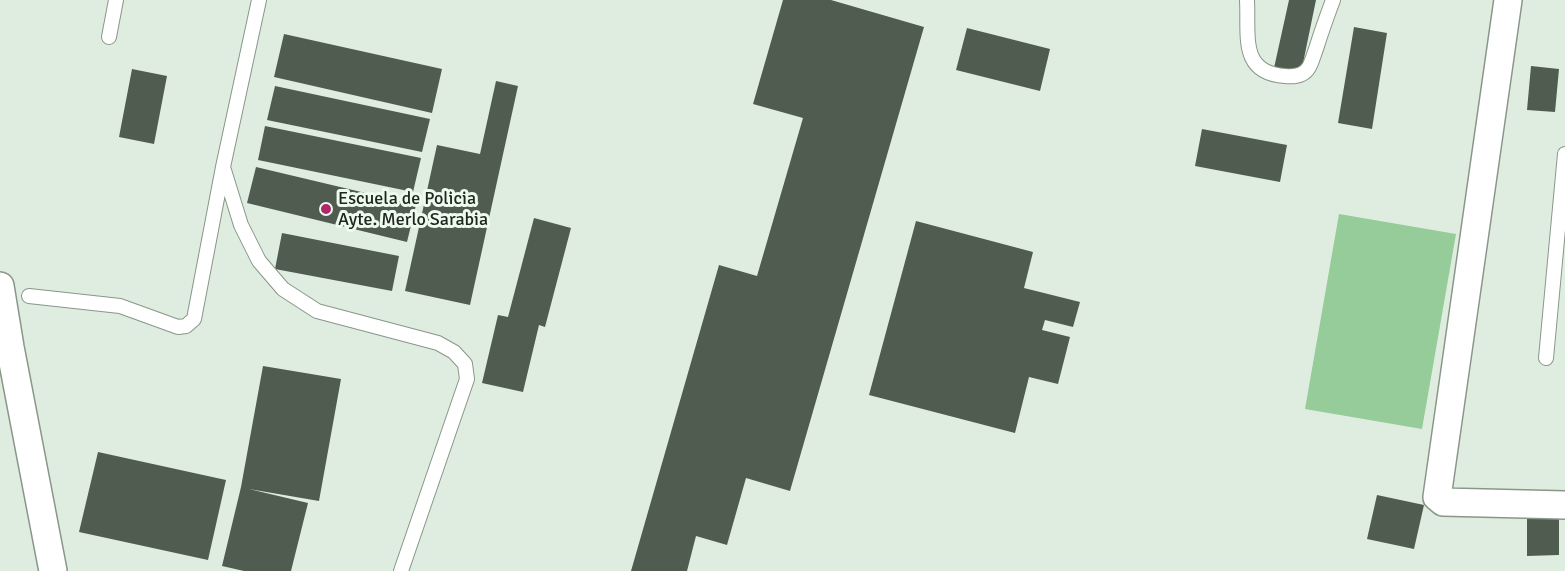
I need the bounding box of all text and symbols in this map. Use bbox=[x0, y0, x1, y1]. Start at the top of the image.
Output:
place label: Escuela de Policia Ayte. Merlo Sarabia bbox=[338, 188, 488, 230]
marker: Escuela de Policia Ayte. Merlo Sarabia bbox=[319, 202, 333, 216]

